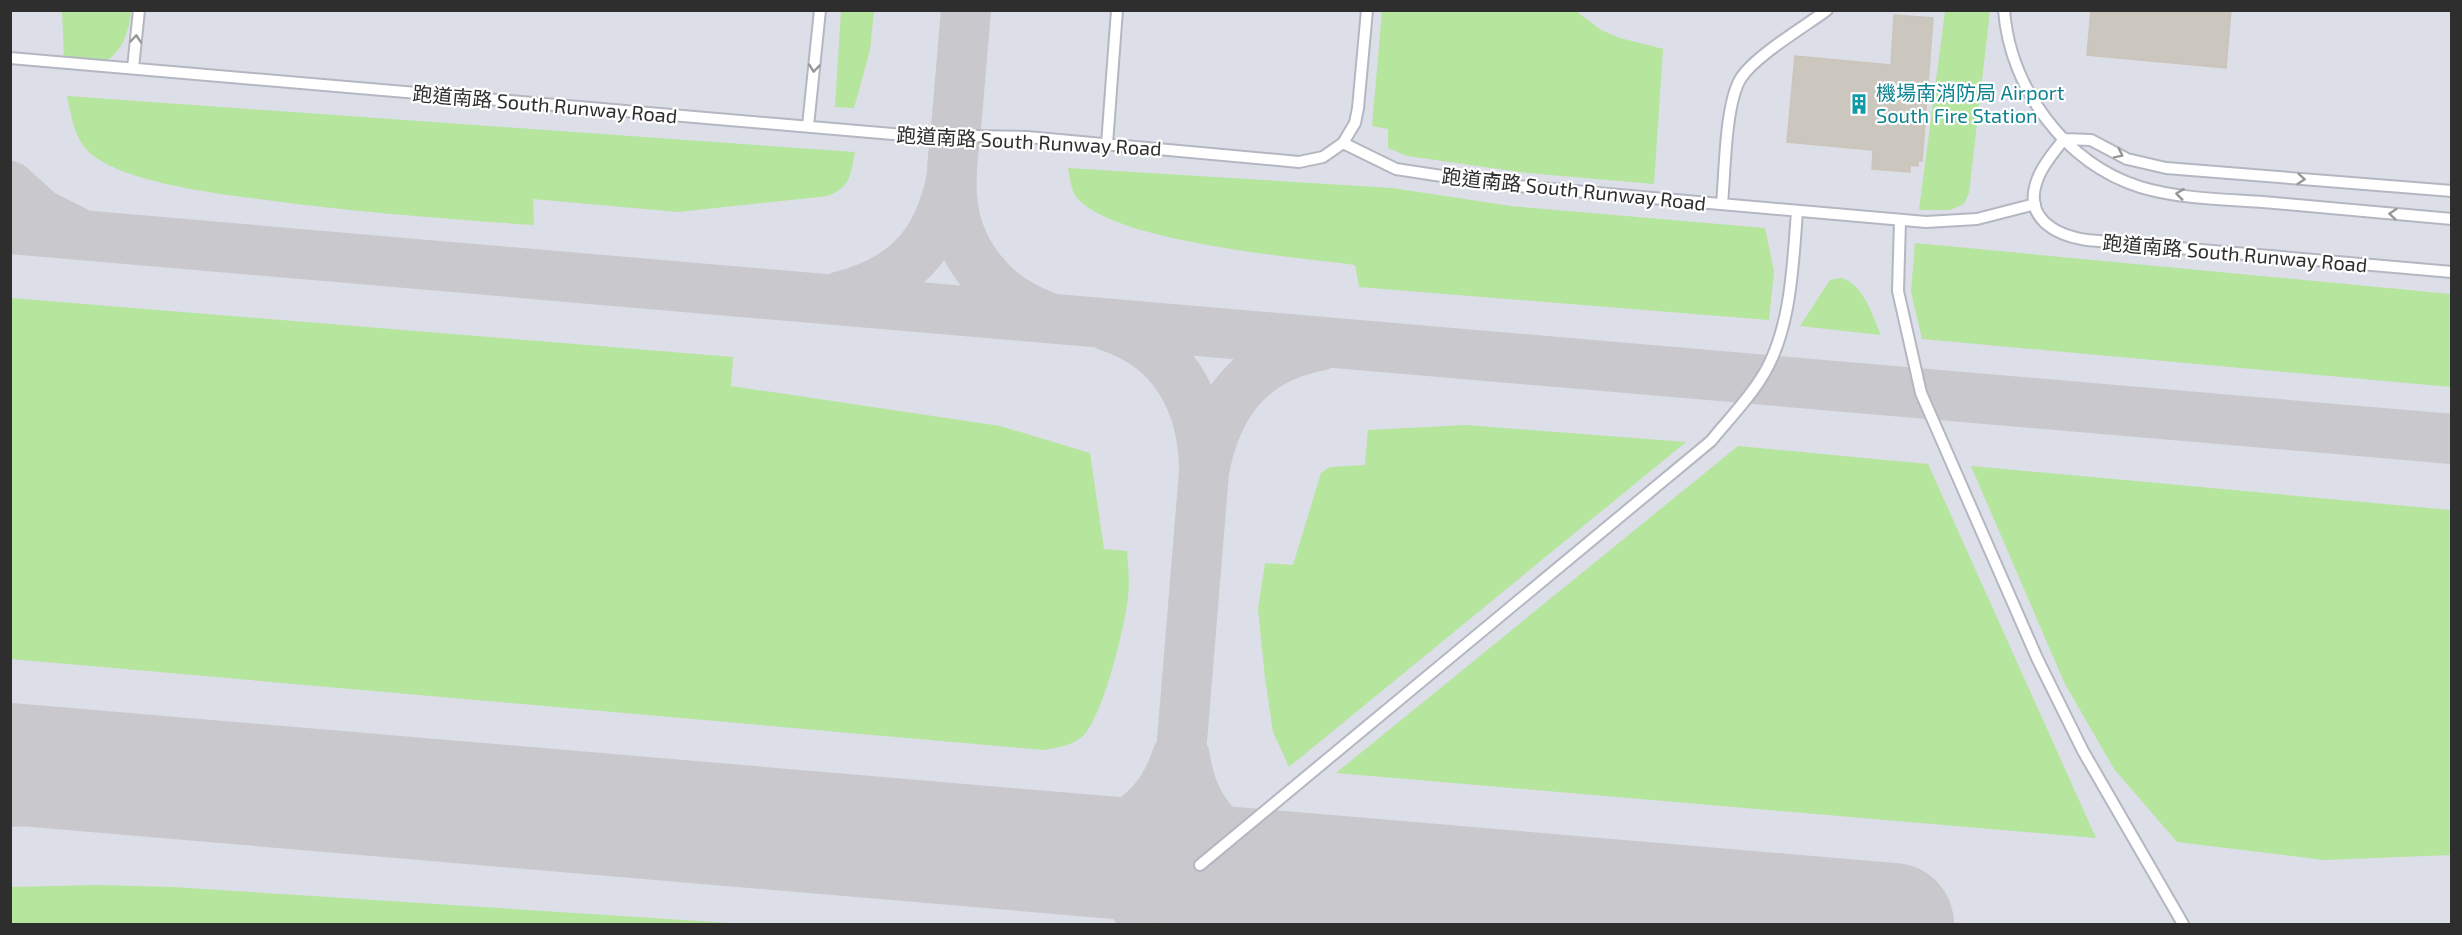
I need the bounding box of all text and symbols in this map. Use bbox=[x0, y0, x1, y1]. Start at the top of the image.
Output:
one-way arrow bbox=[129, 35, 142, 44]
one-way arrow bbox=[808, 64, 821, 73]
street label: 跑道南路 South Runway Road bbox=[412, 80, 678, 128]
place label: 機場南消防局 Airport South Fire Station bbox=[1876, 80, 2065, 127]
building icon: 機場南消防局 Airport South Fire Station bbox=[1847, 92, 1871, 116]
street label: 跑道南路 South Runway Road bbox=[896, 122, 1162, 160]
one-way arrow bbox=[2113, 147, 2124, 159]
street label: 跑道南路 South Runway Road bbox=[1441, 163, 1707, 215]
one-way arrow bbox=[2297, 172, 2306, 185]
one-way arrow bbox=[2175, 189, 2184, 201]
one-way arrow bbox=[2389, 208, 2398, 221]
street label: 跑道南路 South Runway Road bbox=[2102, 229, 2368, 277]

